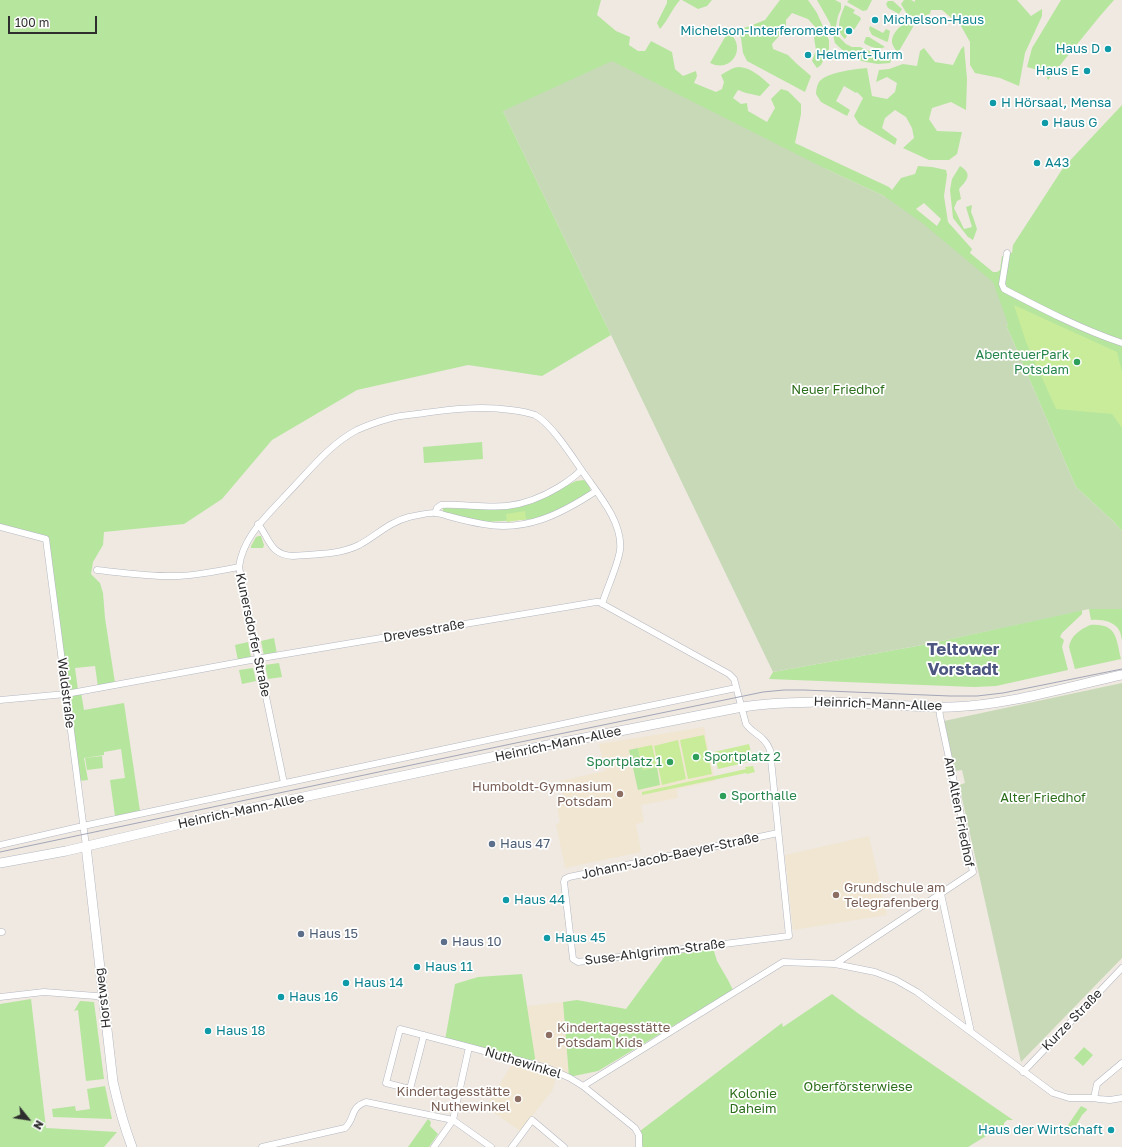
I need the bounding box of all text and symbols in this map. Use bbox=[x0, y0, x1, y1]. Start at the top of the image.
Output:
scale bar bbox=[10, 8, 99, 34]
place label: Michelson-Haus bbox=[883, 12, 984, 28]
text: 100 m bbox=[15, 15, 49, 30]
marker: Michelson-Haus bbox=[870, 15, 880, 25]
place label: Michelson-Interferometer bbox=[680, 23, 841, 39]
marker: Michelson-Interferometer bbox=[844, 26, 854, 36]
place label: Haus D bbox=[1056, 41, 1100, 57]
marker: Haus D bbox=[1103, 44, 1113, 54]
place label: Helmert-Turm bbox=[816, 47, 903, 63]
marker: Helmert-Turm bbox=[803, 50, 813, 60]
place label: Haus E bbox=[1036, 63, 1079, 79]
marker: Haus E bbox=[1082, 66, 1092, 76]
place label: H Hörsaal, Mensa bbox=[1001, 95, 1111, 111]
marker: H Hörsaal, Mensa bbox=[988, 98, 998, 108]
place label: Haus G bbox=[1053, 115, 1097, 131]
marker: Haus G bbox=[1040, 118, 1050, 128]
place label: A43 bbox=[1045, 155, 1069, 171]
marker: A43 bbox=[1032, 158, 1042, 168]
place label: AbenteuerPark Potsdam bbox=[976, 347, 1069, 378]
marker: AbenteuerPark Potsdam bbox=[1072, 357, 1082, 367]
park label: Neuer Friedhof bbox=[791, 382, 885, 398]
street label: Kunersdorfer Straße bbox=[232, 572, 274, 698]
street label: Drevesstraße bbox=[382, 616, 466, 646]
district label: Teltower Vorstadt bbox=[927, 640, 999, 680]
street label: Waldstraße bbox=[54, 657, 78, 729]
street label: Heinrich-Mann-Allee bbox=[813, 694, 943, 714]
street label: Heinrich-Mann-Allee bbox=[493, 723, 623, 765]
place label: Sportplatz 2 bbox=[704, 749, 781, 765]
marker: Sportplatz 2 bbox=[691, 752, 701, 762]
place label: Sportplatz 1 bbox=[586, 754, 662, 770]
street label: Am Alten Friedhof bbox=[941, 756, 977, 868]
marker: Sportplatz 1 bbox=[665, 757, 675, 767]
place label: Humboldt-Gymnasium Potsdam bbox=[472, 779, 612, 810]
place label: Sporthalle bbox=[731, 788, 797, 804]
marker: Humboldt-Gymnasium Potsdam bbox=[615, 789, 625, 799]
street label: Heinrich-Mann-Allee bbox=[176, 790, 306, 832]
park label: Alter Friedhof bbox=[1000, 790, 1086, 806]
marker: Sporthalle bbox=[718, 791, 728, 801]
street label: Johann-Jacob-Baeyer-Straße bbox=[580, 830, 760, 882]
place label: Haus 47 bbox=[500, 836, 550, 852]
marker: Haus 47 bbox=[487, 839, 497, 849]
place label: Grundschule am Telegrafenberg bbox=[844, 880, 946, 911]
marker: Grundschule am Telegrafenberg bbox=[831, 890, 841, 900]
place label: Haus 44 bbox=[514, 892, 565, 908]
marker: Haus 44 bbox=[501, 895, 511, 905]
place label: Haus 15 bbox=[309, 926, 358, 942]
marker: Haus 15 bbox=[296, 929, 306, 939]
place label: Haus 45 bbox=[555, 930, 606, 946]
marker: Haus 45 bbox=[542, 933, 552, 943]
place label: Haus 10 bbox=[452, 934, 502, 950]
street label: Suse-Ahlgrimm-Straße bbox=[584, 936, 726, 968]
marker: Haus 10 bbox=[439, 937, 449, 947]
place label: Haus 11 bbox=[425, 959, 473, 975]
marker: Haus 11 bbox=[412, 962, 422, 972]
street label: Horstweg bbox=[92, 967, 114, 1029]
place label: Haus 14 bbox=[354, 975, 403, 991]
marker: Haus 14 bbox=[341, 978, 351, 988]
street label: Kurze Straße bbox=[1039, 986, 1105, 1054]
place label: Haus 16 bbox=[289, 989, 338, 1005]
marker: Haus 16 bbox=[276, 992, 286, 1002]
place label: Kindertagesstätte Potsdam Kids bbox=[557, 1020, 670, 1051]
place label: Haus 18 bbox=[216, 1023, 265, 1039]
marker: Haus 18 bbox=[203, 1026, 213, 1036]
marker: Kindertagesstätte Potsdam Kids bbox=[544, 1030, 554, 1040]
street label: Nuthewinkel bbox=[483, 1044, 563, 1082]
park label: Oberförsterwiese bbox=[804, 1079, 912, 1095]
place label: Kindertagesstätte Nuthewinkel bbox=[397, 1084, 510, 1115]
park label: Kolonie Daheim bbox=[729, 1086, 777, 1117]
marker: Kindertagesstätte Nuthewinkel bbox=[513, 1094, 523, 1104]
north arrow bbox=[8, 1099, 48, 1139]
text: N bbox=[31, 1118, 47, 1132]
place label: Haus der Wirtschaft bbox=[978, 1122, 1103, 1138]
marker: Haus der Wirtschaft bbox=[1106, 1125, 1116, 1135]

